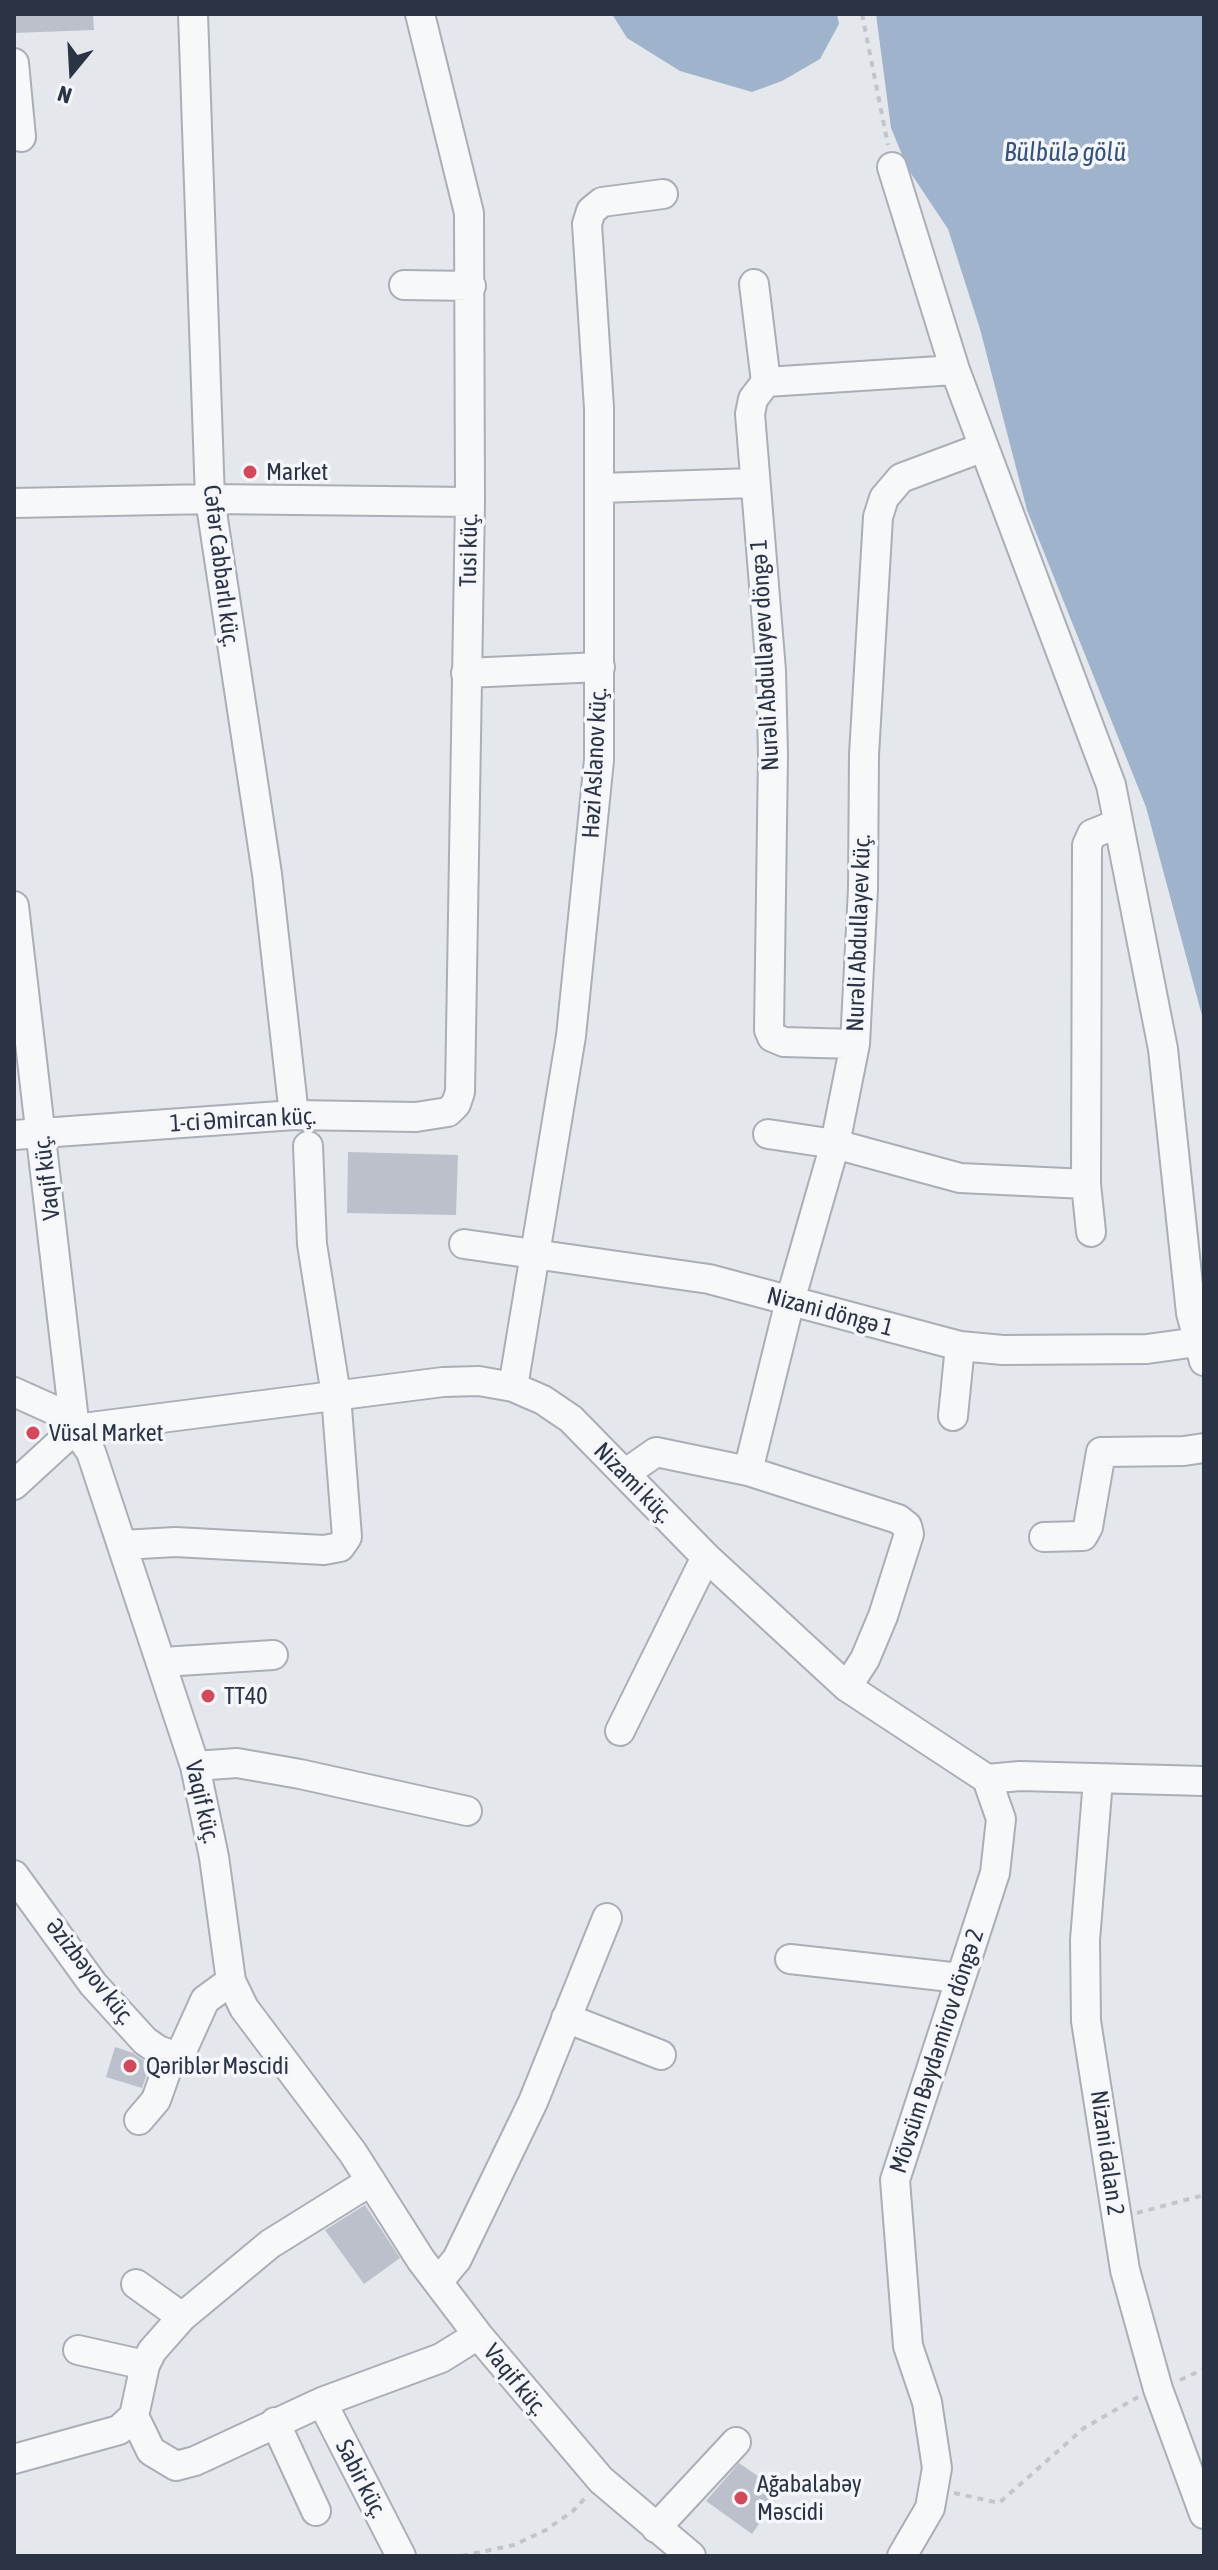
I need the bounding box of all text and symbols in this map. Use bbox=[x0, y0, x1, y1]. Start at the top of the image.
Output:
north arrow bbox=[32, 32, 112, 112]
text: N bbox=[54, 80, 75, 109]
water label: Bülbülə gölü bbox=[1004, 137, 1126, 169]
place label: Market bbox=[266, 458, 328, 486]
marker: Market bbox=[241, 463, 259, 481]
street label: Cəfər Cabbarlı küç. bbox=[197, 483, 245, 649]
street label: Tusi küç. bbox=[454, 513, 484, 587]
street label: Nurəli Abdullayev döngə 1 bbox=[745, 538, 785, 772]
street label: Həzi Aslanov küç. bbox=[577, 687, 613, 839]
street label: Nurəli Abdullayev küç. bbox=[841, 834, 877, 1032]
street label: 1-ci Əmircan küç. bbox=[169, 1102, 317, 1138]
street label: Vaqif küç. bbox=[28, 1134, 66, 1222]
street label: Nizani döngə 1 bbox=[764, 1281, 896, 1343]
place label: Vüsal Market bbox=[49, 1419, 163, 1447]
marker: Vüsal Market bbox=[24, 1424, 42, 1442]
street label: Nizami küç. bbox=[588, 1437, 678, 1529]
place label: TT40 bbox=[224, 1682, 268, 1710]
marker: TT40 bbox=[199, 1687, 217, 1705]
street label: Vaqif küç. bbox=[178, 1758, 226, 1846]
street label: Əzizbəyov küç. bbox=[40, 1913, 140, 2031]
street label: Mövsüm Bəydəmirov döngə 2 bbox=[884, 1925, 990, 2177]
place label: Qəriblər Məscidi bbox=[146, 2052, 289, 2080]
marker: Qəriblər Məscidi bbox=[121, 2057, 139, 2075]
street label: Nizani dalan 2 bbox=[1084, 2089, 1130, 2217]
street label: Vaqif küç. bbox=[477, 2338, 553, 2422]
street label: Sabir küç. bbox=[329, 2435, 393, 2523]
place label: Ağabalabəy Məscidi bbox=[757, 2470, 862, 2526]
marker: Ağabalabəy Məscidi bbox=[732, 2489, 750, 2507]

